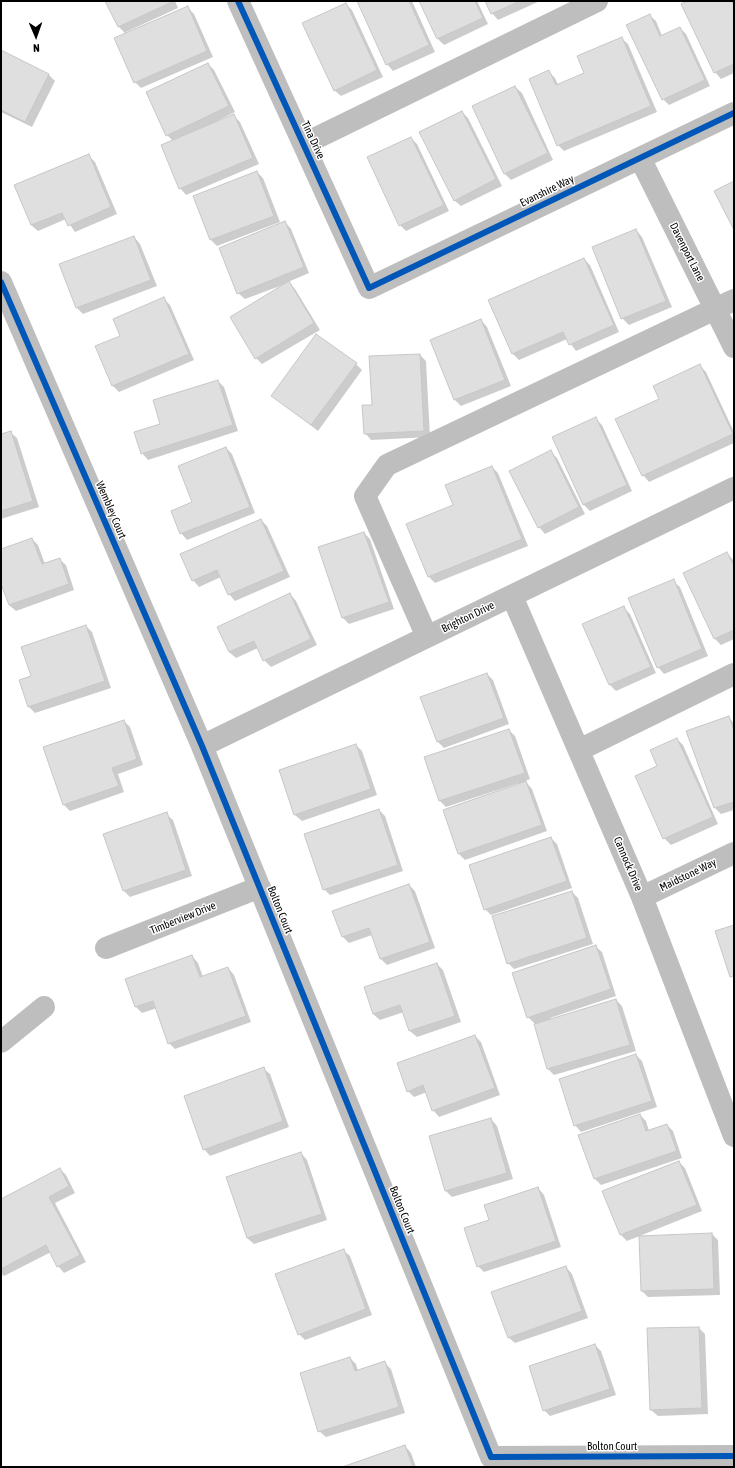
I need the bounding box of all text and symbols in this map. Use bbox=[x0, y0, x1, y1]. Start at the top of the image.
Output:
north arrow bbox=[16, 16, 56, 56]
text: N bbox=[33, 42, 40, 54]
street label: Tina Drive bbox=[298, 119, 328, 161]
street label: Evanshire Way bbox=[518, 172, 576, 210]
street label: Davenport Lane bbox=[667, 221, 707, 283]
street label: Wembley Court bbox=[93, 479, 129, 541]
street label: Brighton Drive bbox=[439, 598, 497, 636]
street label: Cannock Drive bbox=[611, 835, 645, 893]
street label: Maidstone Way bbox=[657, 856, 719, 894]
street label: Bolton Court bbox=[264, 884, 296, 936]
street label: Timberview Drive bbox=[148, 899, 218, 937]
street label: Bolton Court bbox=[386, 1184, 418, 1236]
street label: Bolton Court bbox=[587, 1440, 637, 1454]

